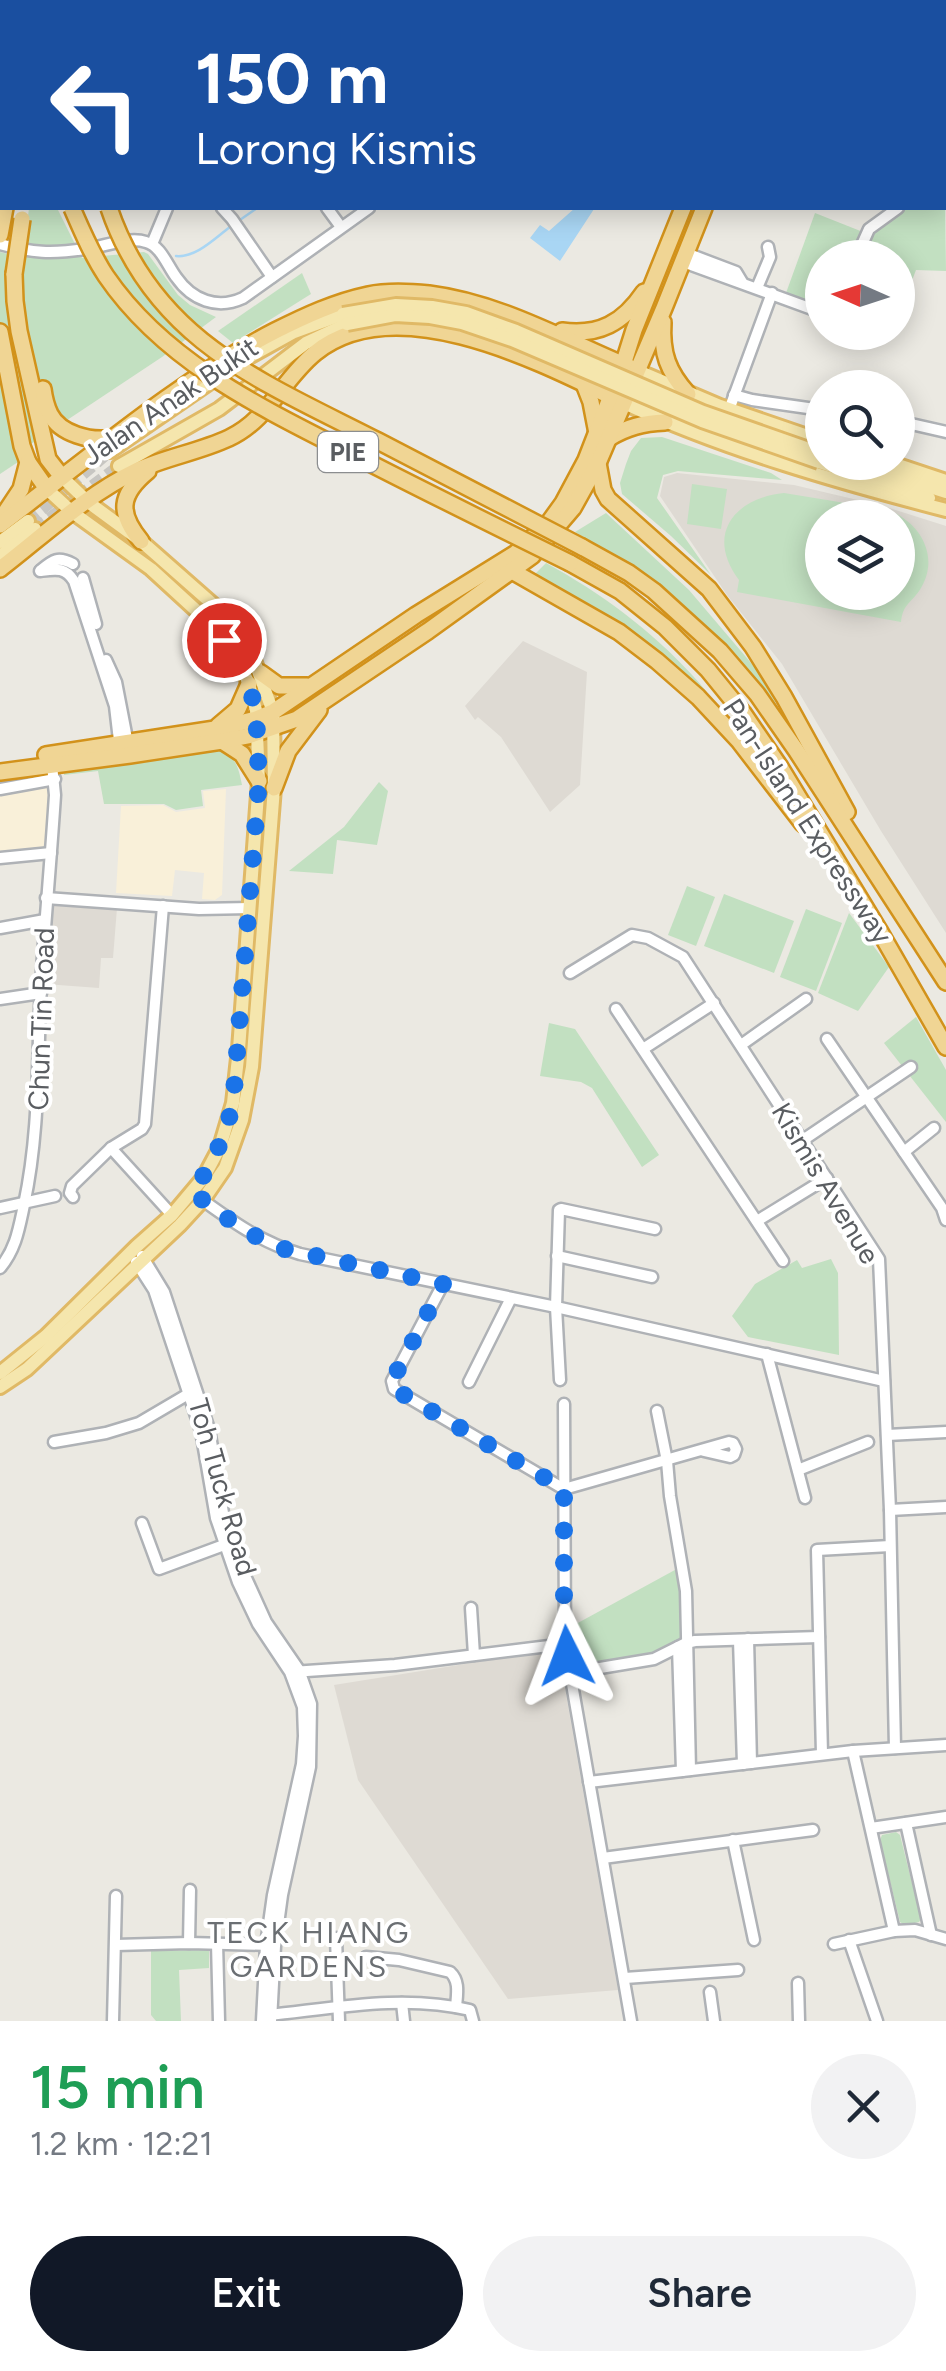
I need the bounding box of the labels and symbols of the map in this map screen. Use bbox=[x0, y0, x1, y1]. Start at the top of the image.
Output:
north arrow bbox=[805, 240, 915, 350]
street label: Jalan Anak Bukit bbox=[76, 330, 264, 472]
road number: PIE bbox=[318, 432, 378, 472]
pin bbox=[182, 598, 267, 683]
street label: Pan-Island Expressway bbox=[716, 692, 900, 950]
street label: Chun Tin Road bbox=[21, 927, 61, 1111]
street label: Kismis Avenue bbox=[765, 1096, 887, 1270]
street label: Toh Tuck Road bbox=[182, 1395, 264, 1579]
position arrow bbox=[515, 1604, 619, 1708]
district label: TECK HIANG GARDENS bbox=[207, 1914, 411, 1985]

